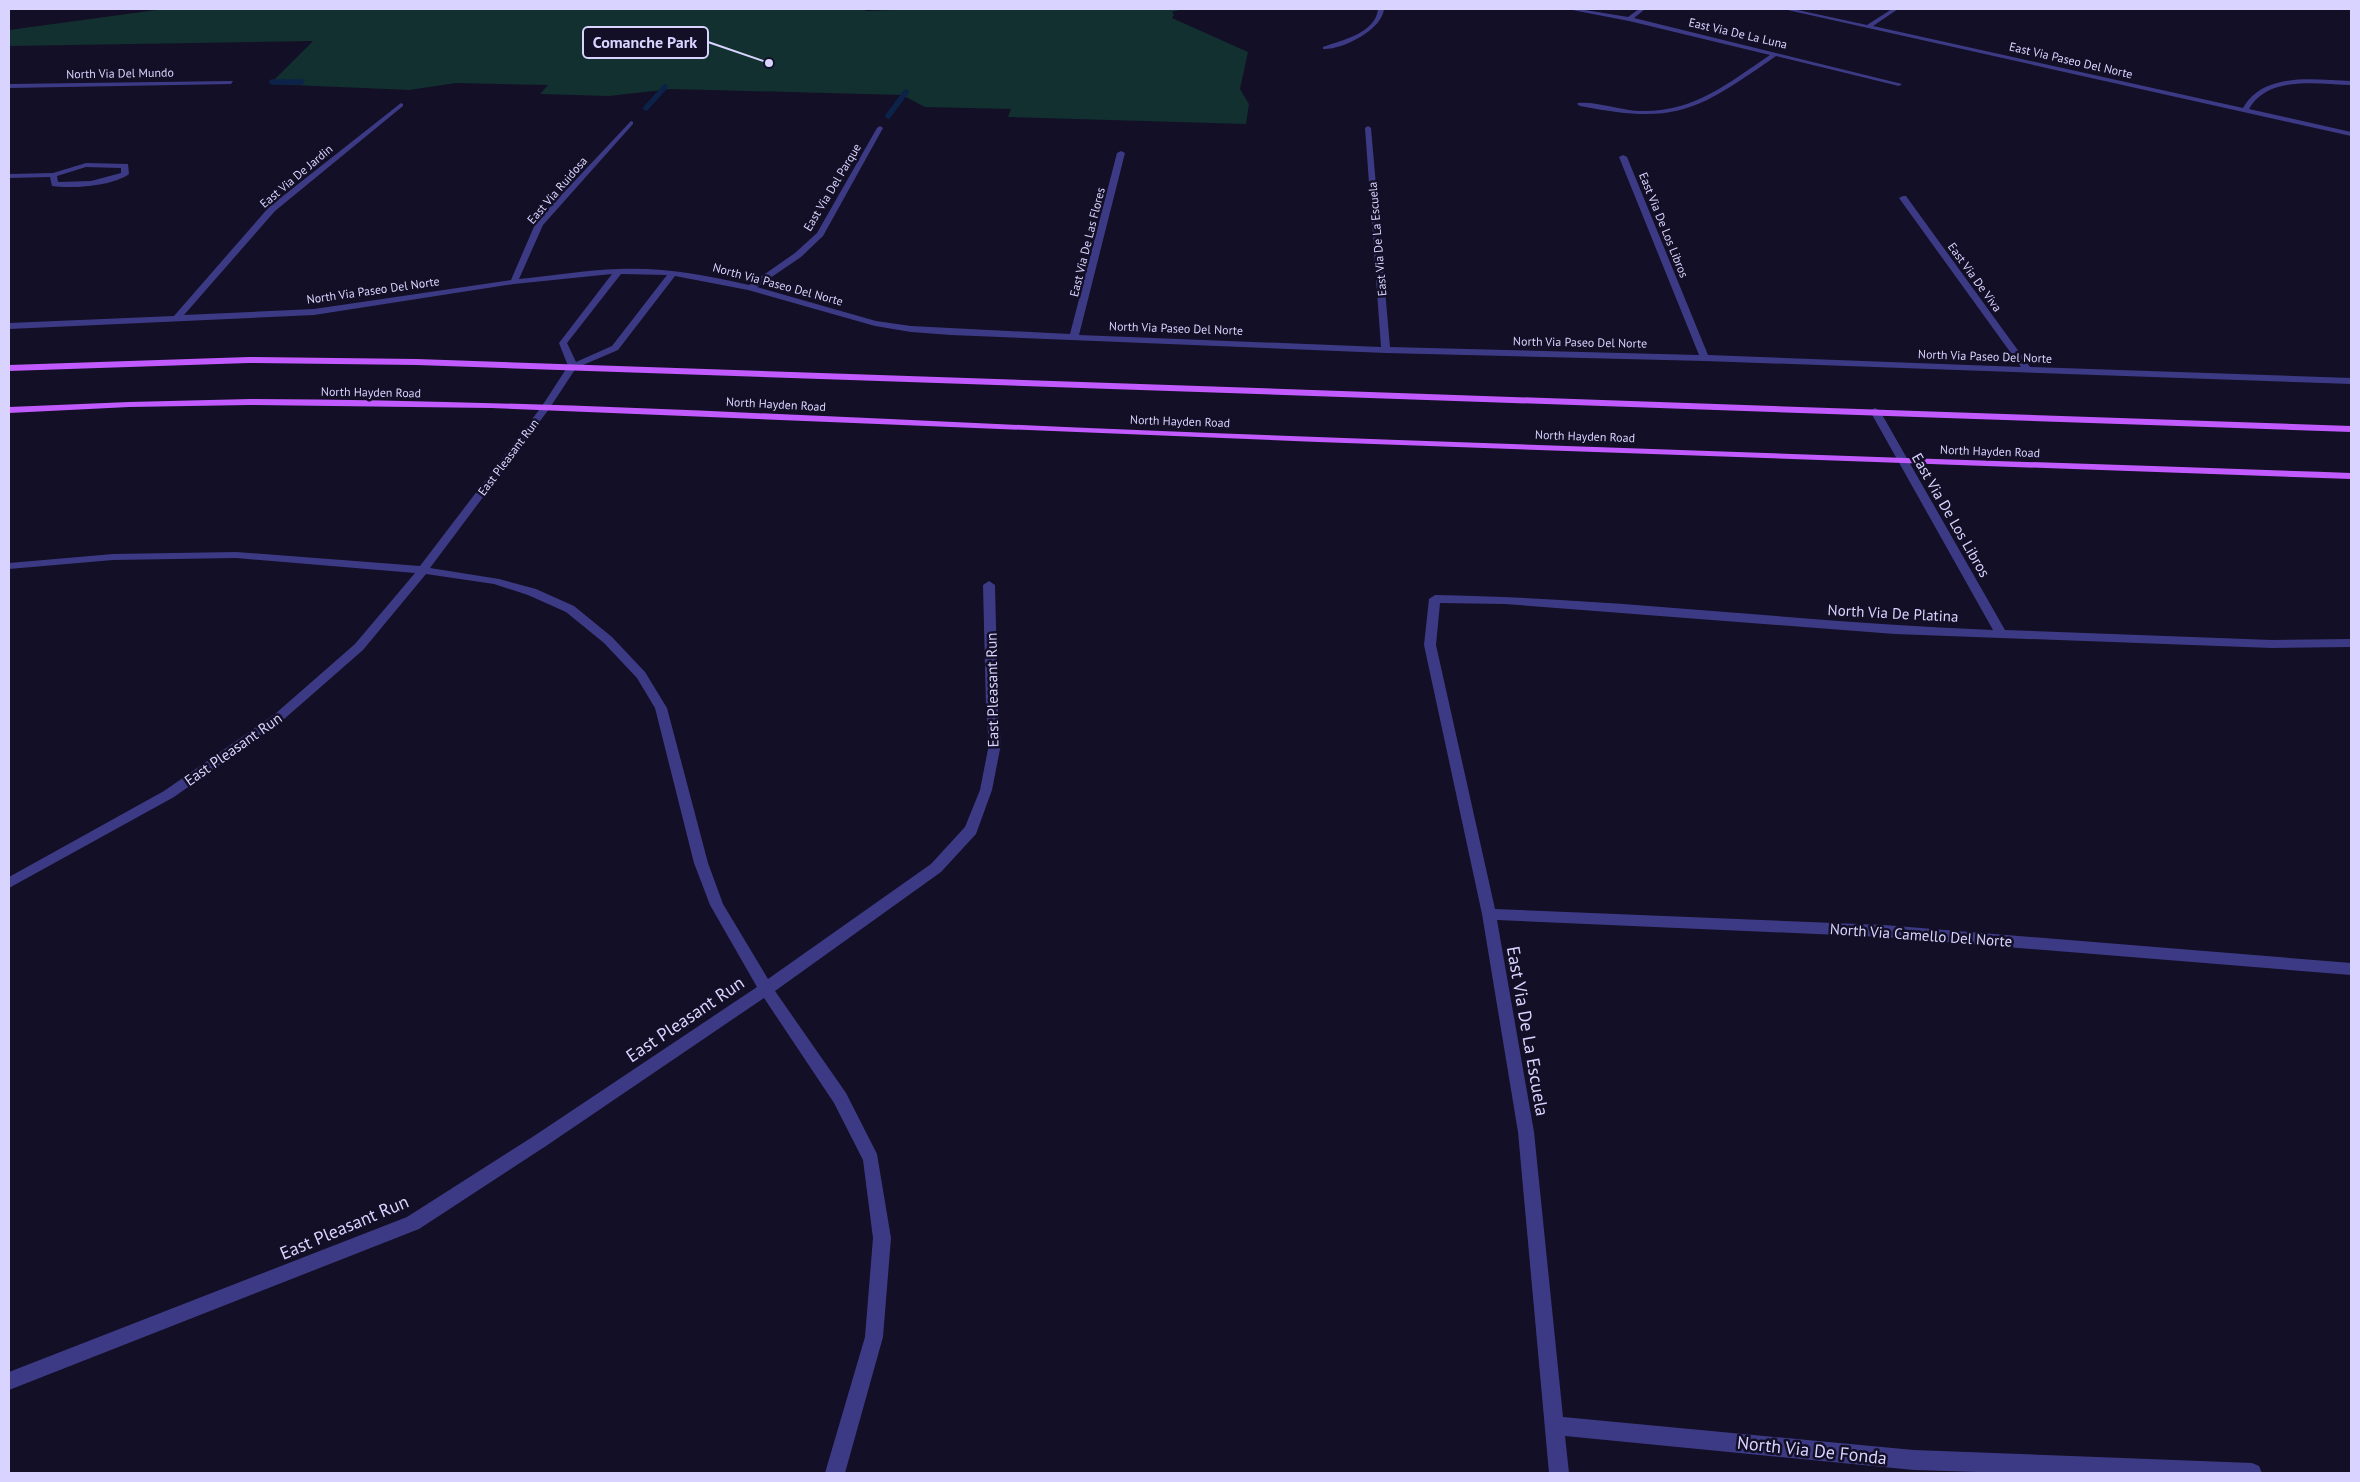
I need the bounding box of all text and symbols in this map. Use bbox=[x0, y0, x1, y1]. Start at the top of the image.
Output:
street label: East Via De La Luna bbox=[1687, 14, 1789, 52]
callout: Comanche Park bbox=[583, 27, 708, 58]
text: Comanche Park bbox=[593, 32, 697, 52]
street label: East Via Paseo Del Norte bbox=[2008, 39, 2134, 81]
street label: North Via Del Mundo bbox=[66, 65, 174, 81]
street label: East Via Del Parque bbox=[800, 140, 864, 234]
street label: East Via De Jardin bbox=[257, 141, 335, 211]
street label: East Via Ruidosa bbox=[524, 153, 590, 227]
street label: East Via De Los Libros bbox=[1636, 170, 1692, 280]
street label: East Via De La Escuela bbox=[1365, 181, 1389, 297]
street label: East Via De Las Flores bbox=[1066, 186, 1108, 298]
street label: East Via De Viva bbox=[1945, 239, 2005, 315]
street label: North Via Paseo Del Norte bbox=[711, 259, 845, 309]
street label: North Via Paseo Del Norte bbox=[306, 273, 440, 307]
street label: North Via Paseo Del Norte bbox=[1109, 318, 1243, 338]
street label: North Via Paseo Del Norte bbox=[1513, 333, 1647, 351]
street label: North Via Paseo Del Norte bbox=[1918, 346, 2052, 366]
street label: North Hayden Road bbox=[321, 384, 421, 400]
street label: North Hayden Road bbox=[726, 394, 826, 414]
street label: North Hayden Road bbox=[1130, 412, 1230, 430]
street label: East Pleasant Run bbox=[474, 416, 542, 498]
street label: North Hayden Road bbox=[1535, 427, 1635, 445]
street label: North Hayden Road bbox=[1940, 442, 2040, 460]
street label: East Via De Los Libros bbox=[1908, 449, 1994, 581]
street label: North Via De Platina bbox=[1827, 600, 1959, 626]
street label: East Pleasant Run bbox=[981, 632, 1003, 748]
street label: East Pleasant Run bbox=[181, 708, 285, 790]
street label: North Via Camello Del Norte bbox=[1829, 919, 2013, 951]
street label: East Via De La Escuela bbox=[1502, 944, 1554, 1118]
street label: East Pleasant Run bbox=[621, 971, 749, 1067]
street label: East Pleasant Run bbox=[276, 1189, 412, 1265]
street label: North Via De Fonda bbox=[1736, 1431, 1888, 1469]

